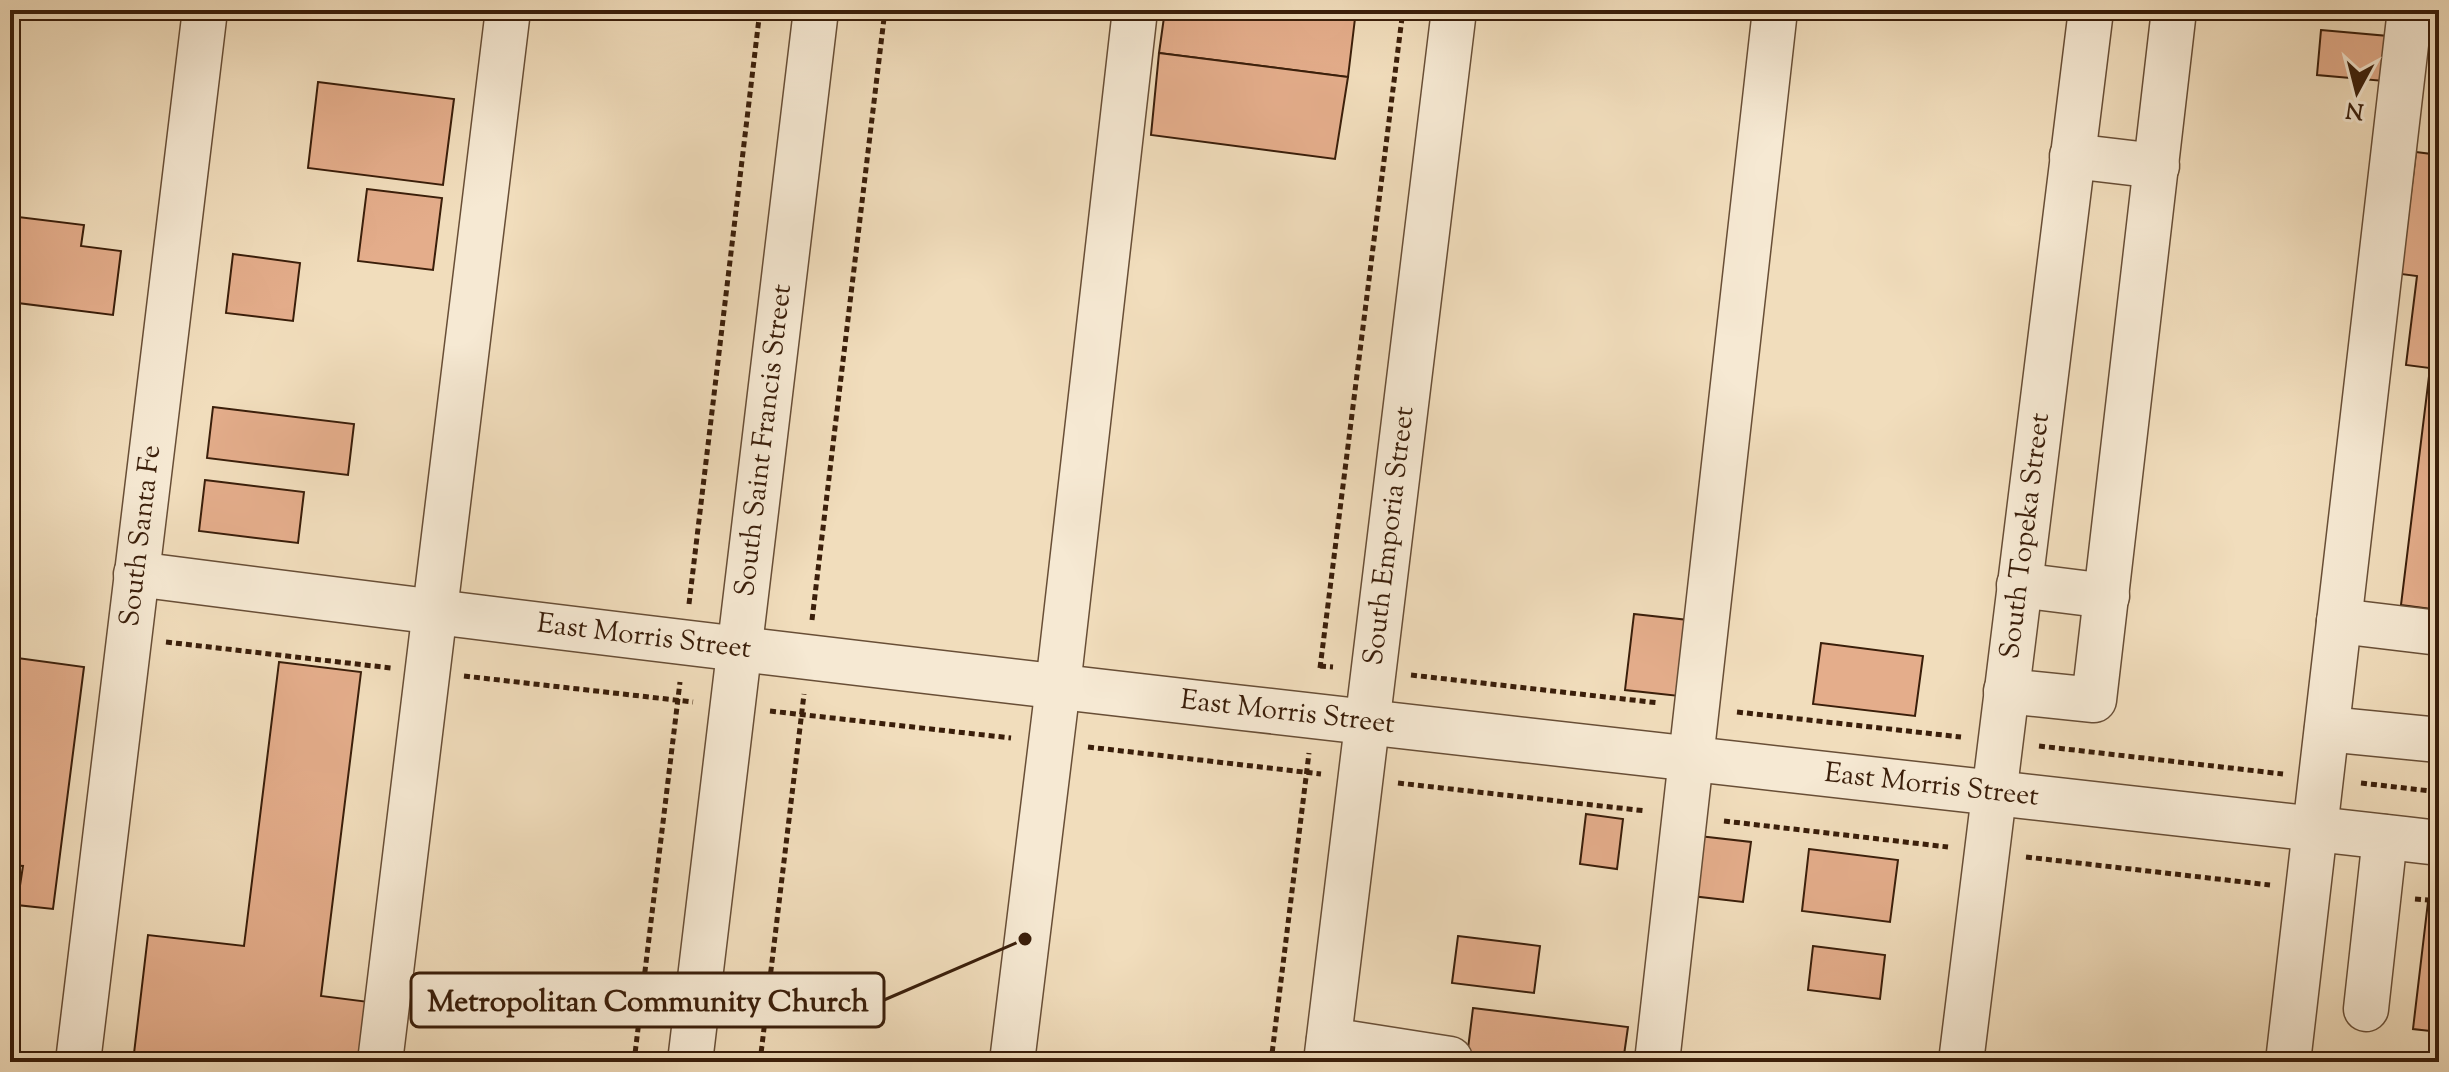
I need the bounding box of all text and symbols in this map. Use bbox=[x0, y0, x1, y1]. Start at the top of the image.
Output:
north arrow bbox=[2317, 52, 2397, 132]
text: N bbox=[2344, 92, 2366, 126]
street label: South Saint Francis Street bbox=[726, 282, 803, 599]
street label: South Emporia Street bbox=[1354, 404, 1426, 668]
street label: South Topeka Street bbox=[1991, 410, 2061, 661]
street label: South Santa Fe bbox=[111, 443, 172, 629]
street label: East Morris Street bbox=[535, 605, 754, 670]
street label: East Morris Street bbox=[1178, 681, 1397, 745]
street label: East Morris Street bbox=[1822, 754, 2041, 818]
callout: Metropolitan Community Church bbox=[411, 973, 884, 1027]
text: Metropolitan Community Church bbox=[427, 982, 869, 1025]

